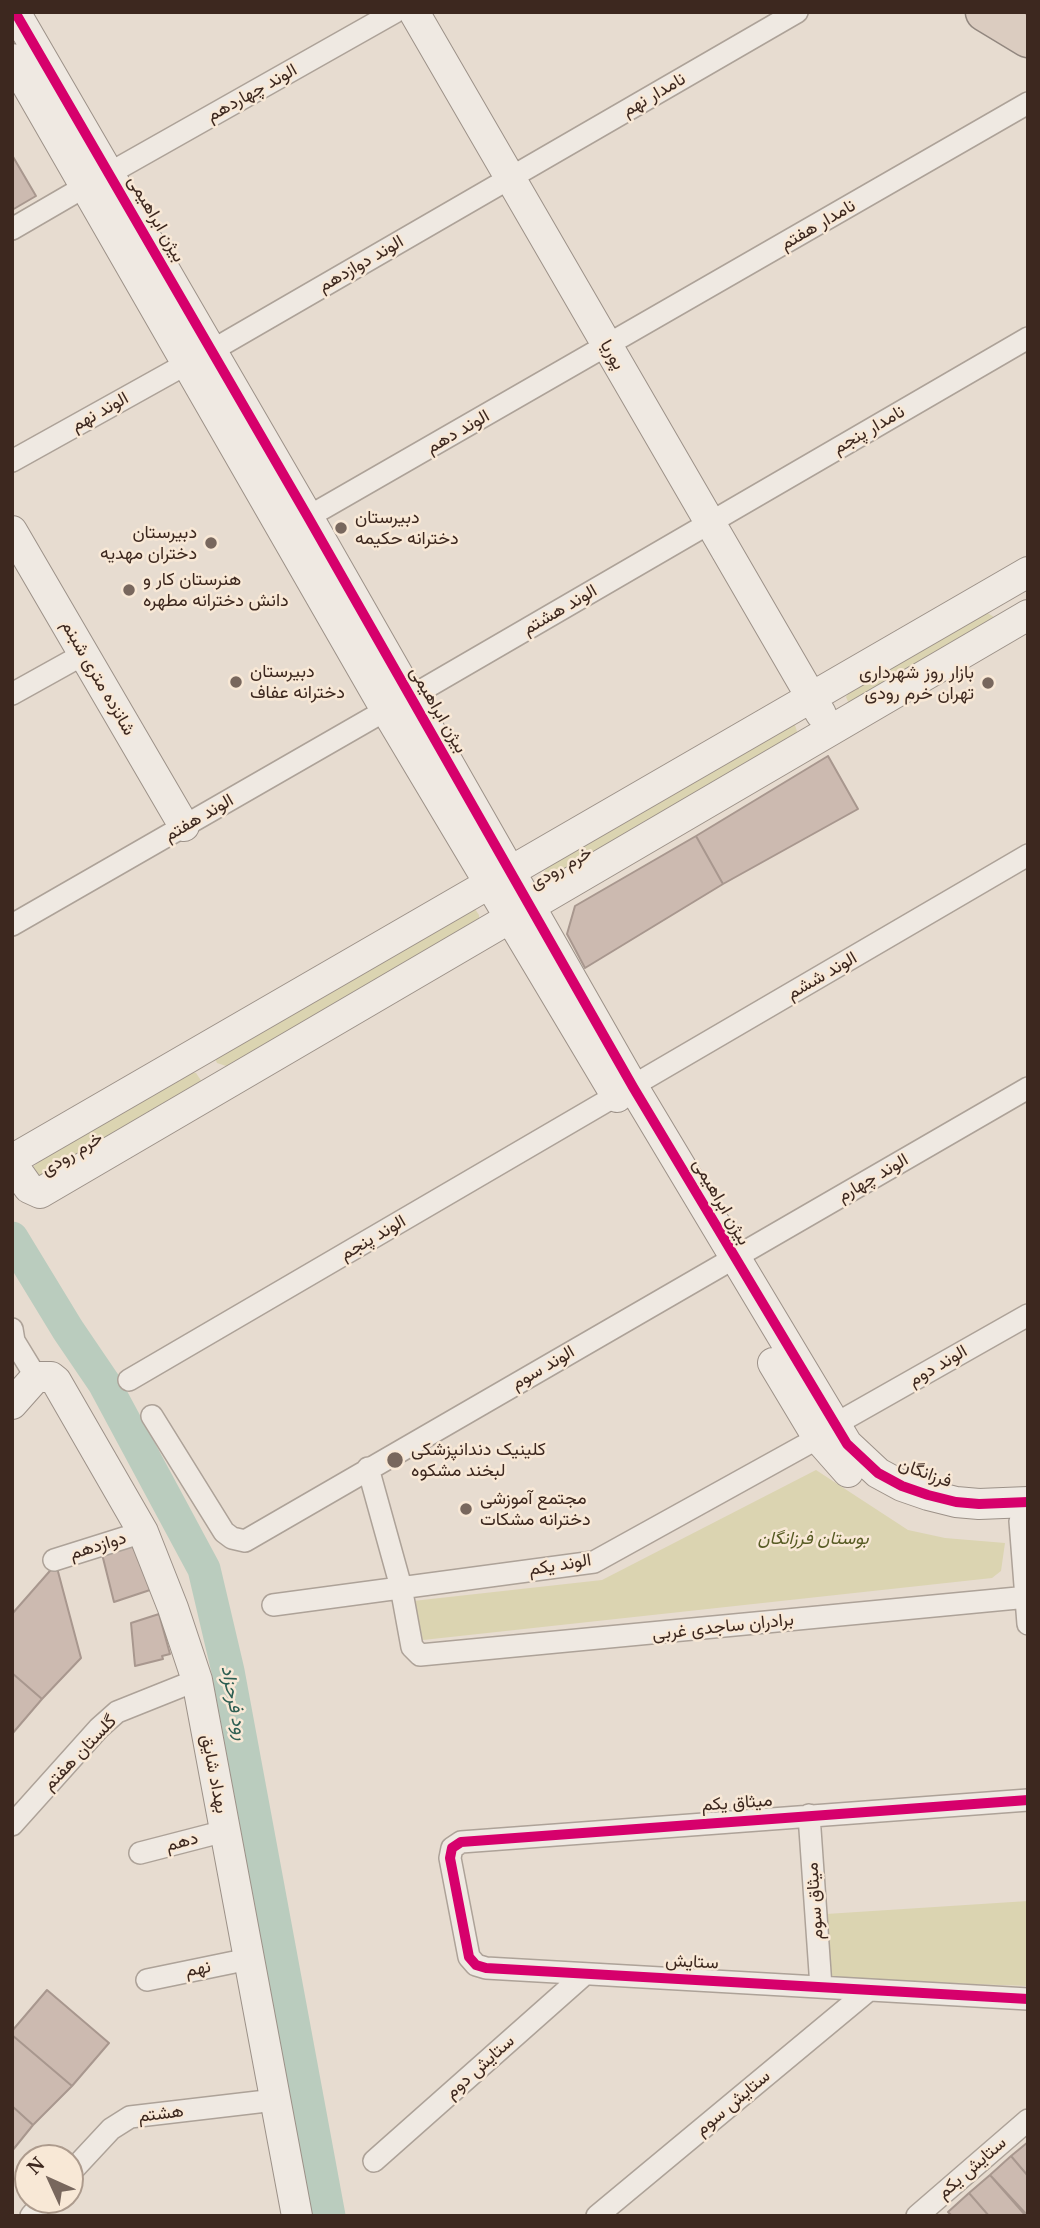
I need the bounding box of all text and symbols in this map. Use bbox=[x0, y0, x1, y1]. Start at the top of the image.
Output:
street label: الوند چهاردهم bbox=[203, 59, 301, 127]
street label: نامدار نهم bbox=[618, 68, 690, 122]
street label: بیژن ابراهیمی bbox=[123, 172, 189, 266]
street label: نامدار هفتم bbox=[777, 195, 859, 255]
street label: الوند دوازدهم bbox=[315, 231, 407, 297]
street label: پوریا bbox=[595, 336, 629, 374]
street label: الوند نهم bbox=[68, 387, 132, 437]
street label: نامدار پنجم bbox=[829, 401, 909, 459]
street label: الوند دهم bbox=[423, 405, 493, 459]
place label: دبیرستان دخترانه حکیمه bbox=[355, 507, 459, 550]
marker: دبیرستان دخترانه حکیمه bbox=[333, 520, 349, 536]
place label: دبیرستان دختران مهدیه bbox=[100, 522, 197, 564]
marker: دبیرستان دختران مهدیه bbox=[203, 535, 219, 551]
place label: هنرستان کار و دانش دخترانه مطهره bbox=[143, 569, 289, 612]
street label: الوند هشتم bbox=[519, 580, 601, 640]
marker: هنرستان کار و دانش دخترانه مطهره bbox=[121, 582, 137, 598]
street label: شانزده متری شبنم bbox=[56, 617, 140, 739]
place label: دبیرستان دخترانه عفاف bbox=[250, 661, 345, 704]
place label: بازار روز شهرداری تهران خرم رودی bbox=[859, 662, 974, 704]
street label: بیژن ابراهیمی bbox=[405, 663, 471, 757]
marker: دبیرستان دخترانه عفاف bbox=[228, 674, 244, 690]
marker: بازار روز شهرداری تهران خرم رودی bbox=[980, 675, 996, 691]
street label: الوند هفتم bbox=[161, 790, 237, 846]
street label: خرم رودی bbox=[526, 842, 596, 894]
street label: الوند ششم bbox=[783, 947, 861, 1005]
street label: خرم رودی bbox=[37, 1127, 107, 1181]
street label: الوند چهارم bbox=[834, 1149, 912, 1207]
street label: بیژن ابراهیمی bbox=[688, 1155, 754, 1249]
street label: الوند پنجم bbox=[336, 1211, 410, 1265]
street label: الوند سوم bbox=[507, 1341, 579, 1395]
street label: الوند دوم bbox=[905, 1341, 971, 1391]
place label: کلینیک دندانپزشکی لبخند مشکوه bbox=[411, 1439, 546, 1482]
marker: کلینیک دندانپزشکی لبخند مشکوه bbox=[385, 1450, 405, 1470]
street label: فرزانگان bbox=[895, 1453, 955, 1493]
place label: مجتمع آموزشی دخترانه مشکات bbox=[480, 1488, 591, 1530]
marker: مجتمع آموزشی دخترانه مشکات bbox=[458, 1501, 474, 1517]
street label: دوازدهم bbox=[67, 1527, 129, 1565]
park label: بوستان فرزانگان bbox=[757, 1528, 869, 1550]
street label: الوند یکم bbox=[527, 1549, 593, 1581]
street label: برادران ساجدی غربی bbox=[651, 1609, 795, 1645]
water label: رود فرحزاد bbox=[216, 1664, 252, 1742]
street label: گلستان هفتم bbox=[39, 1711, 121, 1795]
street label: بهداد شایق bbox=[196, 1733, 232, 1815]
street label: میثاق یکم bbox=[701, 1790, 773, 1816]
street label: دهم bbox=[163, 1827, 201, 1857]
street label: میثاق سوم bbox=[802, 1861, 828, 1941]
street label: ستایش bbox=[665, 1950, 719, 1974]
street label: نهم bbox=[183, 1956, 213, 1982]
street label: ستایش دوم bbox=[441, 2030, 519, 2104]
street label: ستایش سوم bbox=[691, 2065, 775, 2141]
street label: هشتم bbox=[137, 2101, 185, 2127]
street label: ستایش یکم bbox=[933, 2132, 1011, 2204]
north arrow bbox=[14, 2144, 84, 2214]
text: N bbox=[21, 2151, 50, 2180]

